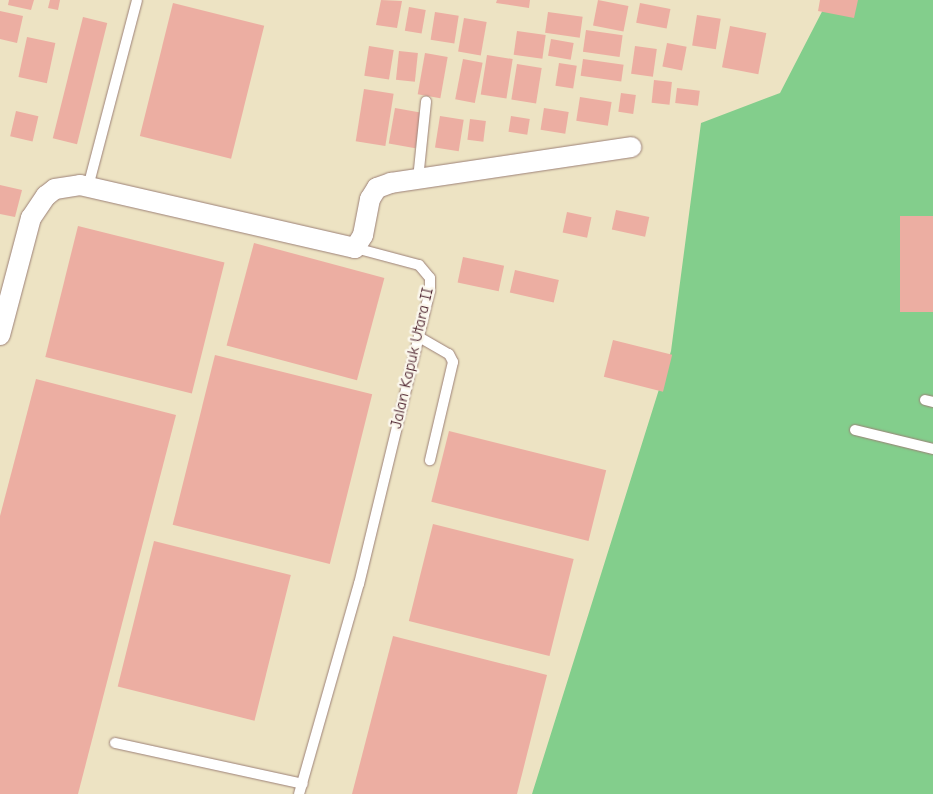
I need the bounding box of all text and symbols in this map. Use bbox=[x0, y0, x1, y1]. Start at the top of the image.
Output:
street label: Jalan Kapuk Utara II bbox=[386, 286, 438, 430]

